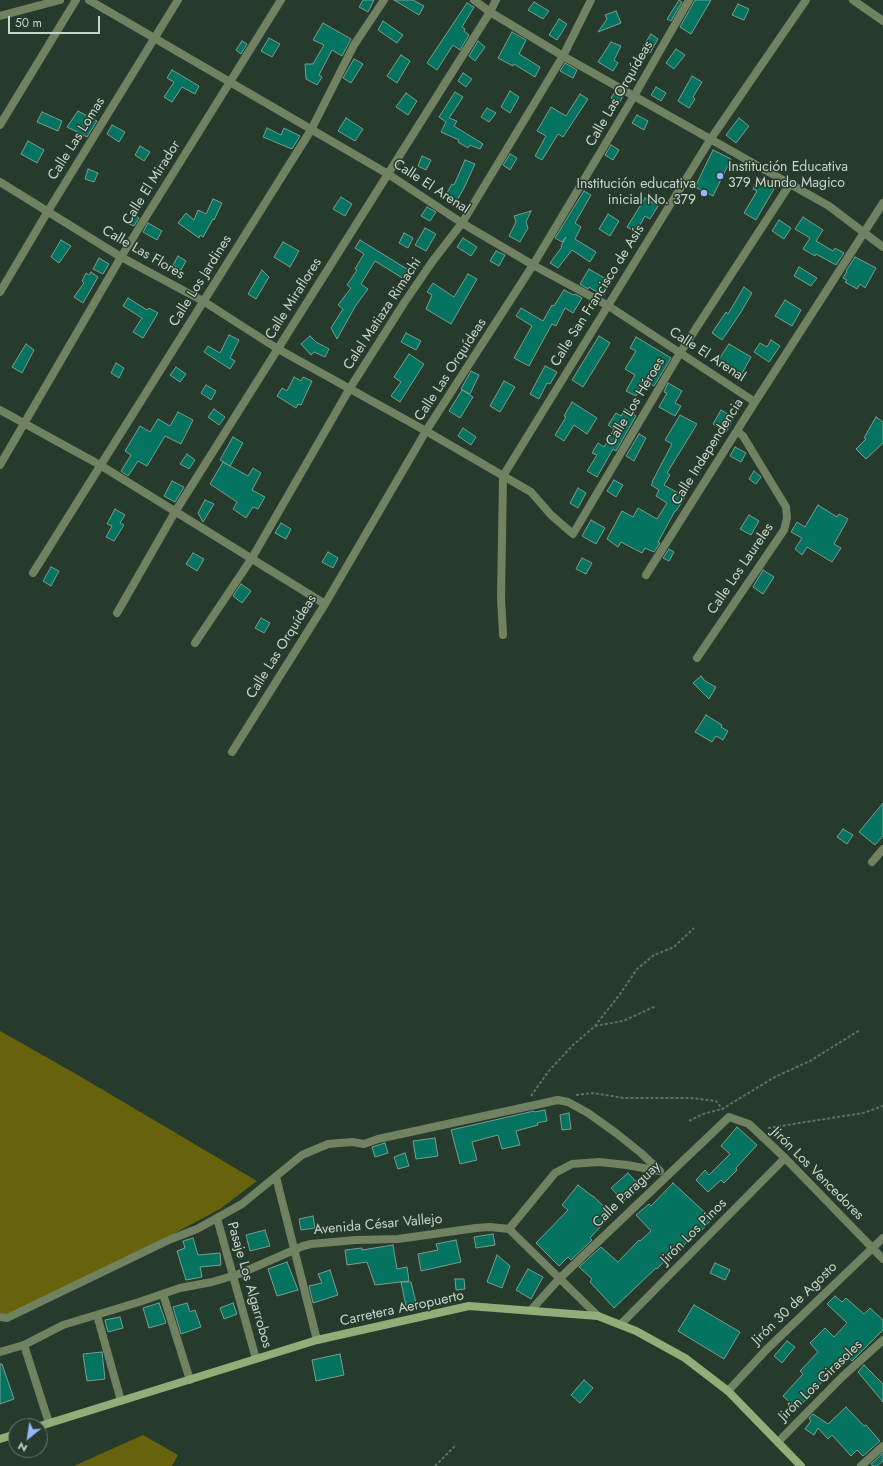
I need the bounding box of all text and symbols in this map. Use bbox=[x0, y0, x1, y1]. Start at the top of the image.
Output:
scale bar bbox=[10, 8, 102, 34]
text: 50 m bbox=[15, 14, 42, 32]
street label: Calle Las Orquídeas bbox=[583, 38, 657, 150]
street label: Calle Las Lomas bbox=[45, 95, 109, 183]
street label: Calle El Mirador bbox=[119, 138, 185, 228]
street label: Calle El Arenal bbox=[390, 156, 472, 218]
place label: Institución Educativa 379 Mundo Magico bbox=[728, 160, 848, 192]
marker: Institución Educativa 379 Mundo Magico bbox=[715, 171, 725, 181]
place label: Institución educativa inicial No. 379 bbox=[576, 177, 696, 210]
marker: Institución educativa inicial No. 379 bbox=[699, 188, 709, 198]
street label: Calle San Francisco de Asís bbox=[547, 222, 649, 370]
street label: Calle Las Flores bbox=[99, 223, 187, 283]
street label: Calle Los Jardines bbox=[166, 232, 236, 330]
street label: Calle Miraflores bbox=[262, 255, 326, 343]
street label: Calel Matiaza Rimachi bbox=[341, 255, 425, 373]
street label: Calle Las Orquídeas bbox=[411, 315, 491, 425]
street label: Calle El Arenal bbox=[666, 324, 748, 386]
street label: Calle Los Héroes bbox=[603, 355, 669, 449]
street label: Calle Independencia bbox=[668, 396, 748, 508]
street label: Calle Los Laureles bbox=[704, 520, 778, 618]
street label: Calle Las Orquídeas bbox=[243, 592, 321, 702]
street label: Jirón Los Vencedores bbox=[767, 1124, 867, 1224]
street label: Calle Paraguay bbox=[590, 1158, 664, 1232]
street label: Jirón Los Pinos bbox=[657, 1195, 731, 1269]
street label: Avenida César Vallejo bbox=[313, 1211, 443, 1239]
street label: Pasaje Los Algarrobos bbox=[223, 1220, 275, 1350]
street label: Jirón 30 de Agosto bbox=[749, 1259, 841, 1349]
street label: Carretera Aeropuerto bbox=[339, 1288, 465, 1330]
street label: Jirón Los Girasoles bbox=[776, 1337, 866, 1425]
north arrow bbox=[8, 1418, 48, 1458]
text: N bbox=[15, 1438, 30, 1457]

